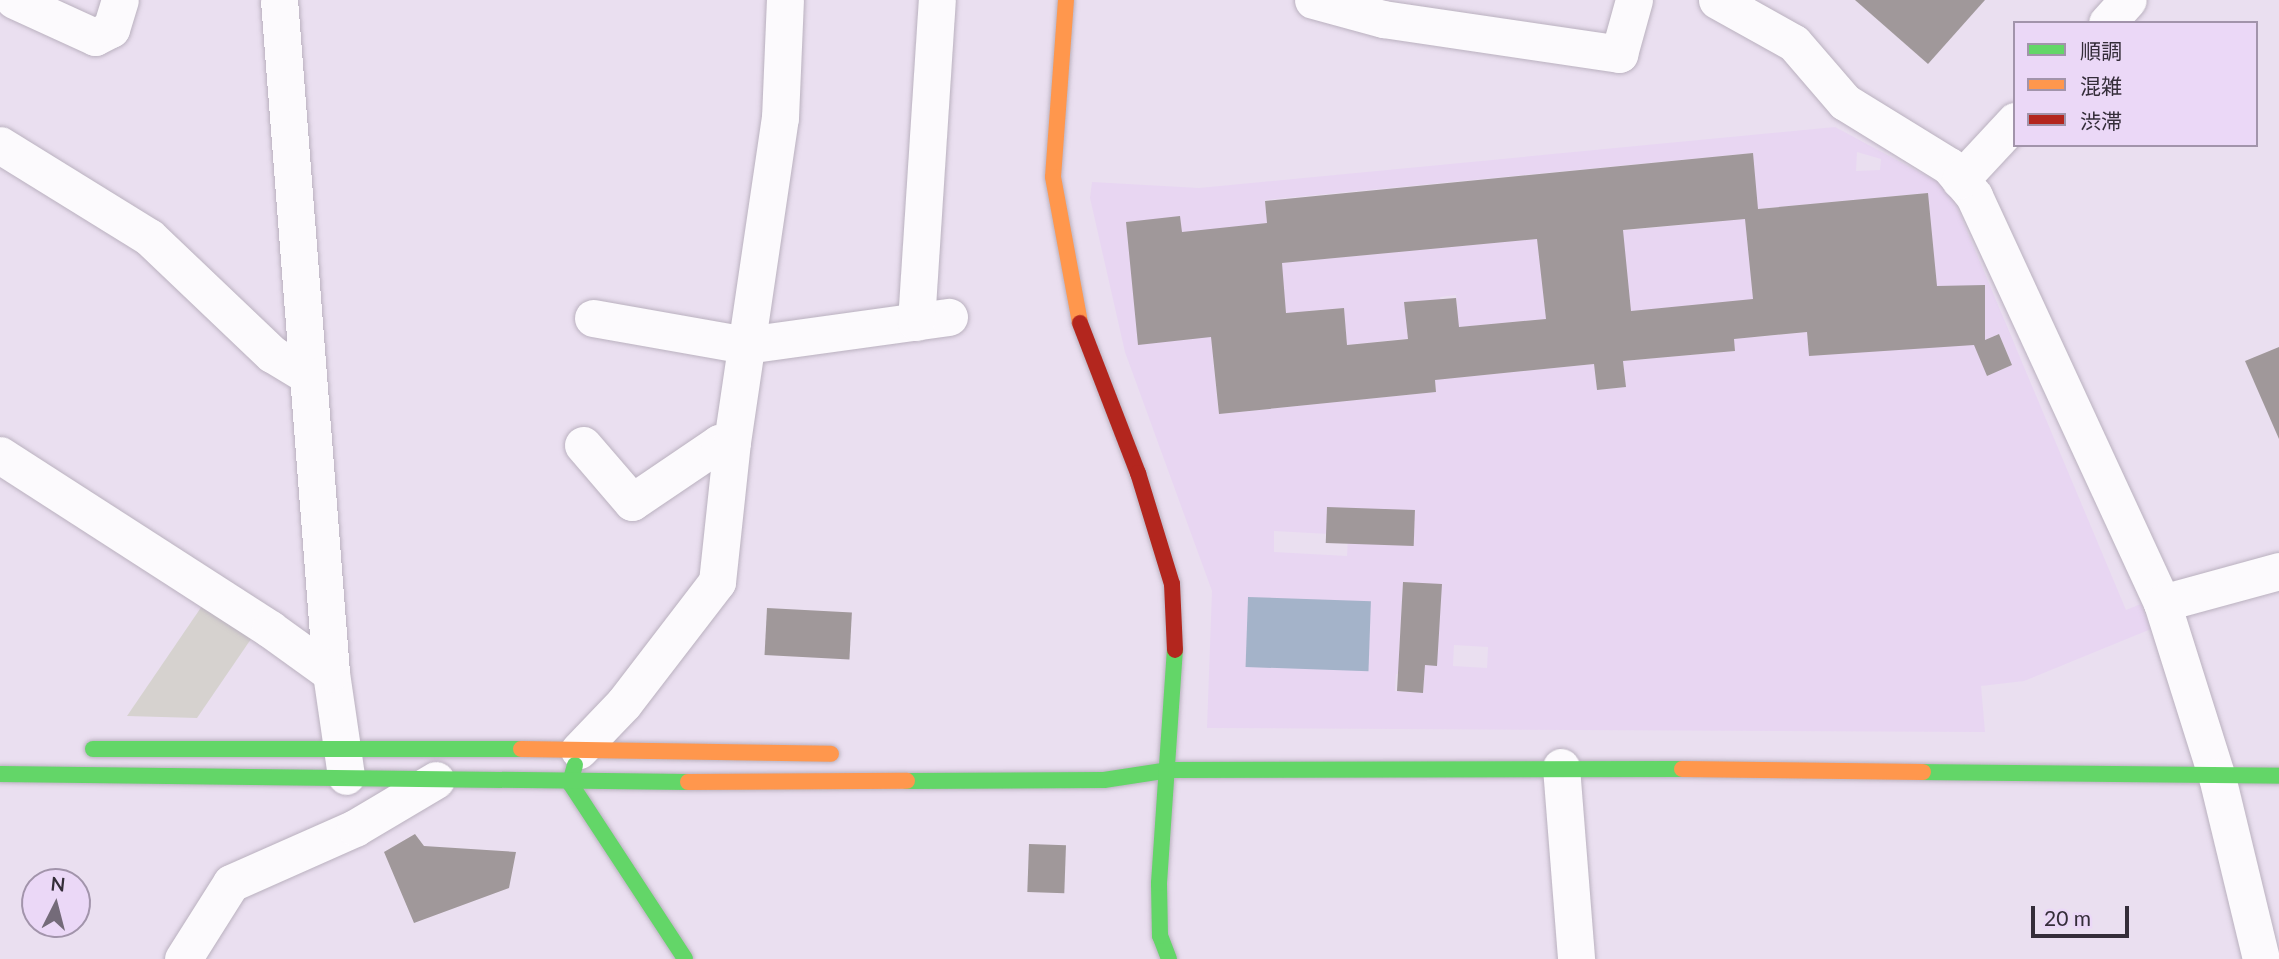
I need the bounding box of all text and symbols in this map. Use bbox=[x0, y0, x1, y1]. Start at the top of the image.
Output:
legend bbox=[2013, 21, 2258, 147]
text: 順調 bbox=[2080, 38, 2122, 63]
text: 混雑 bbox=[2080, 73, 2122, 98]
text: 渋滞 bbox=[2080, 108, 2122, 133]
north arrow bbox=[21, 868, 91, 938]
text: N bbox=[50, 871, 67, 896]
scale bar bbox=[2034, 892, 2132, 936]
text: 20 m bbox=[2044, 905, 2091, 930]

